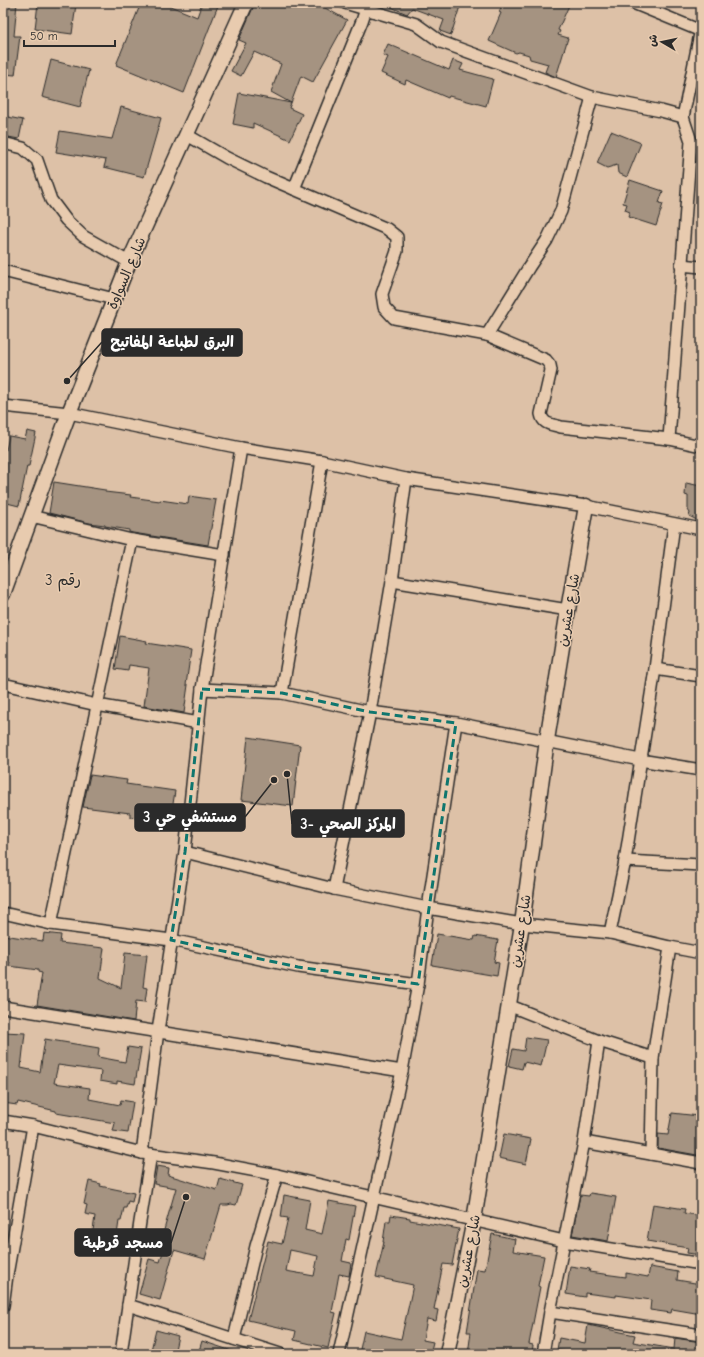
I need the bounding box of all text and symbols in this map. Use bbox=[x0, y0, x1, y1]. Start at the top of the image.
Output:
scale bar bbox=[24, 22, 115, 48]
north arrow bbox=[642, 22, 682, 62]
text: 50 m bbox=[30, 29, 58, 43]
text: ش bbox=[645, 34, 660, 48]
street label: شارع السواوة bbox=[104, 234, 150, 312]
callout: البرق لطباعة المفاتيح bbox=[102, 329, 242, 356]
text: البرق لطباعة المفاتيح bbox=[110, 333, 234, 352]
district label: رقم 3 bbox=[45, 571, 81, 592]
street label: شارع عشرين bbox=[554, 572, 584, 648]
callout: مستشفي حي 3 bbox=[135, 804, 245, 831]
text: مستشفي حي 3 bbox=[143, 808, 237, 831]
callout: المركز الصحي -3 bbox=[292, 810, 404, 837]
text: المركز الصحي -3 bbox=[300, 815, 396, 838]
street label: شارع عشرين bbox=[506, 893, 536, 969]
street label: شارع عشرين bbox=[453, 1213, 485, 1289]
callout: مسجد قرطبة bbox=[75, 1229, 171, 1256]
text: مسجد قرطبة bbox=[83, 1234, 163, 1252]

